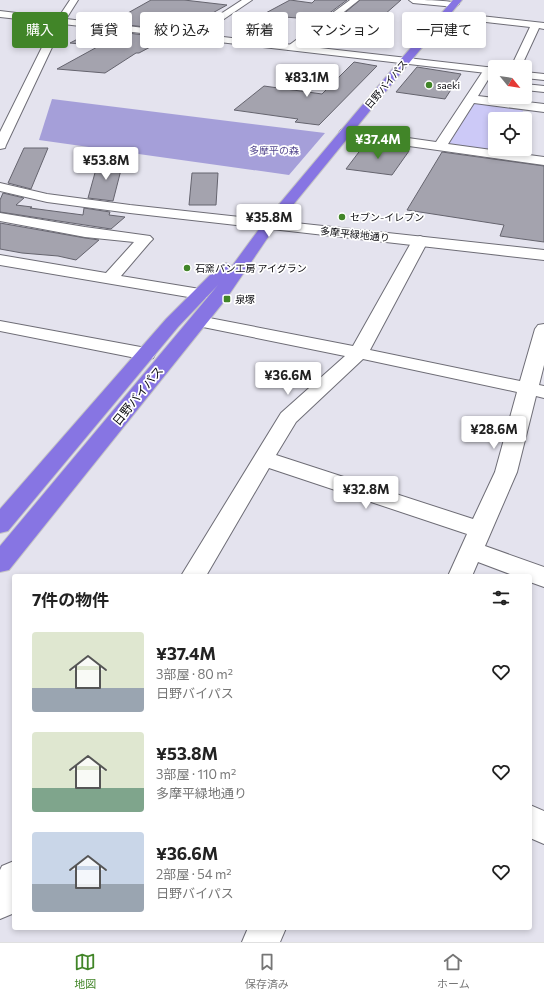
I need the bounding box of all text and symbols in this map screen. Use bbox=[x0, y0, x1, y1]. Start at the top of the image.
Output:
chip: 購入 bbox=[12, 12, 68, 48]
chip: 賃貸 bbox=[76, 12, 132, 48]
chip: 絞り込み bbox=[140, 12, 224, 48]
chip: 新着 bbox=[232, 12, 288, 48]
chip: マンション bbox=[296, 12, 394, 48]
chip: 一戸建て bbox=[402, 12, 486, 48]
street label: 日野バイパス bbox=[362, 57, 410, 111]
north arrow bbox=[488, 60, 532, 104]
map controls bbox=[488, 60, 532, 156]
pin: ¥83.1M bbox=[274, 64, 340, 98]
text: ¥83.1M bbox=[285, 69, 329, 85]
place label: saeki bbox=[437, 79, 460, 91]
marker: saeki bbox=[424, 80, 434, 90]
button: locate bbox=[488, 112, 532, 156]
pin: ¥37.4M bbox=[345, 126, 411, 160]
text: ¥37.4M bbox=[355, 131, 401, 147]
park label: 多摩平の森 bbox=[249, 144, 299, 156]
pin: ¥53.8M bbox=[73, 147, 139, 181]
text: ¥53.8M bbox=[82, 152, 130, 168]
pin: ¥35.8M bbox=[236, 204, 302, 238]
text: ¥35.8M bbox=[245, 209, 293, 225]
place label: セブン-イレブン bbox=[350, 211, 424, 223]
marker: セブン-イレブン bbox=[337, 212, 347, 222]
street label: 多摩平緑地通り bbox=[320, 224, 390, 244]
place label: 石窯パン工房 アイグラン bbox=[195, 262, 307, 274]
marker: 石窯パン工房 アイグラン bbox=[182, 263, 192, 273]
place label: 泉塚 bbox=[235, 293, 255, 305]
marker: 泉塚 bbox=[222, 294, 232, 304]
pin: ¥36.6M bbox=[255, 362, 321, 396]
street label: 日野バイパス bbox=[109, 363, 165, 428]
text: ¥36.6M bbox=[264, 367, 312, 383]
pin: ¥28.6M bbox=[461, 416, 527, 450]
text: ¥28.6M bbox=[470, 421, 518, 437]
pin: ¥32.8M bbox=[333, 476, 399, 510]
text: ¥32.8M bbox=[342, 481, 390, 497]
icon: filters bbox=[490, 587, 512, 609]
text: 7件の物件 bbox=[32, 589, 109, 610]
text: ¥37.4M bbox=[156, 643, 216, 664]
icon: home bbox=[64, 648, 112, 696]
icon: heart bbox=[490, 661, 512, 683]
text: 3部屋 · 80 m² bbox=[156, 666, 233, 682]
text: 日野バイパス bbox=[156, 685, 234, 701]
text: ¥53.8M bbox=[156, 743, 218, 764]
icon: home bbox=[64, 748, 112, 796]
icon: heart bbox=[490, 761, 512, 783]
text: 3部屋 · 110 m² bbox=[156, 766, 236, 782]
text: 多摩平緑地通り bbox=[156, 785, 247, 801]
text: ¥36.6M bbox=[156, 843, 218, 864]
icon: home bbox=[64, 848, 112, 896]
icon: heart bbox=[490, 861, 512, 883]
text: 2部屋 · 54 m² bbox=[156, 866, 232, 882]
text: 日野バイパス bbox=[156, 885, 234, 901]
tab: 地図 bbox=[74, 951, 96, 991]
tab: 保存済み bbox=[245, 951, 289, 991]
tab: ホーム bbox=[437, 951, 470, 991]

